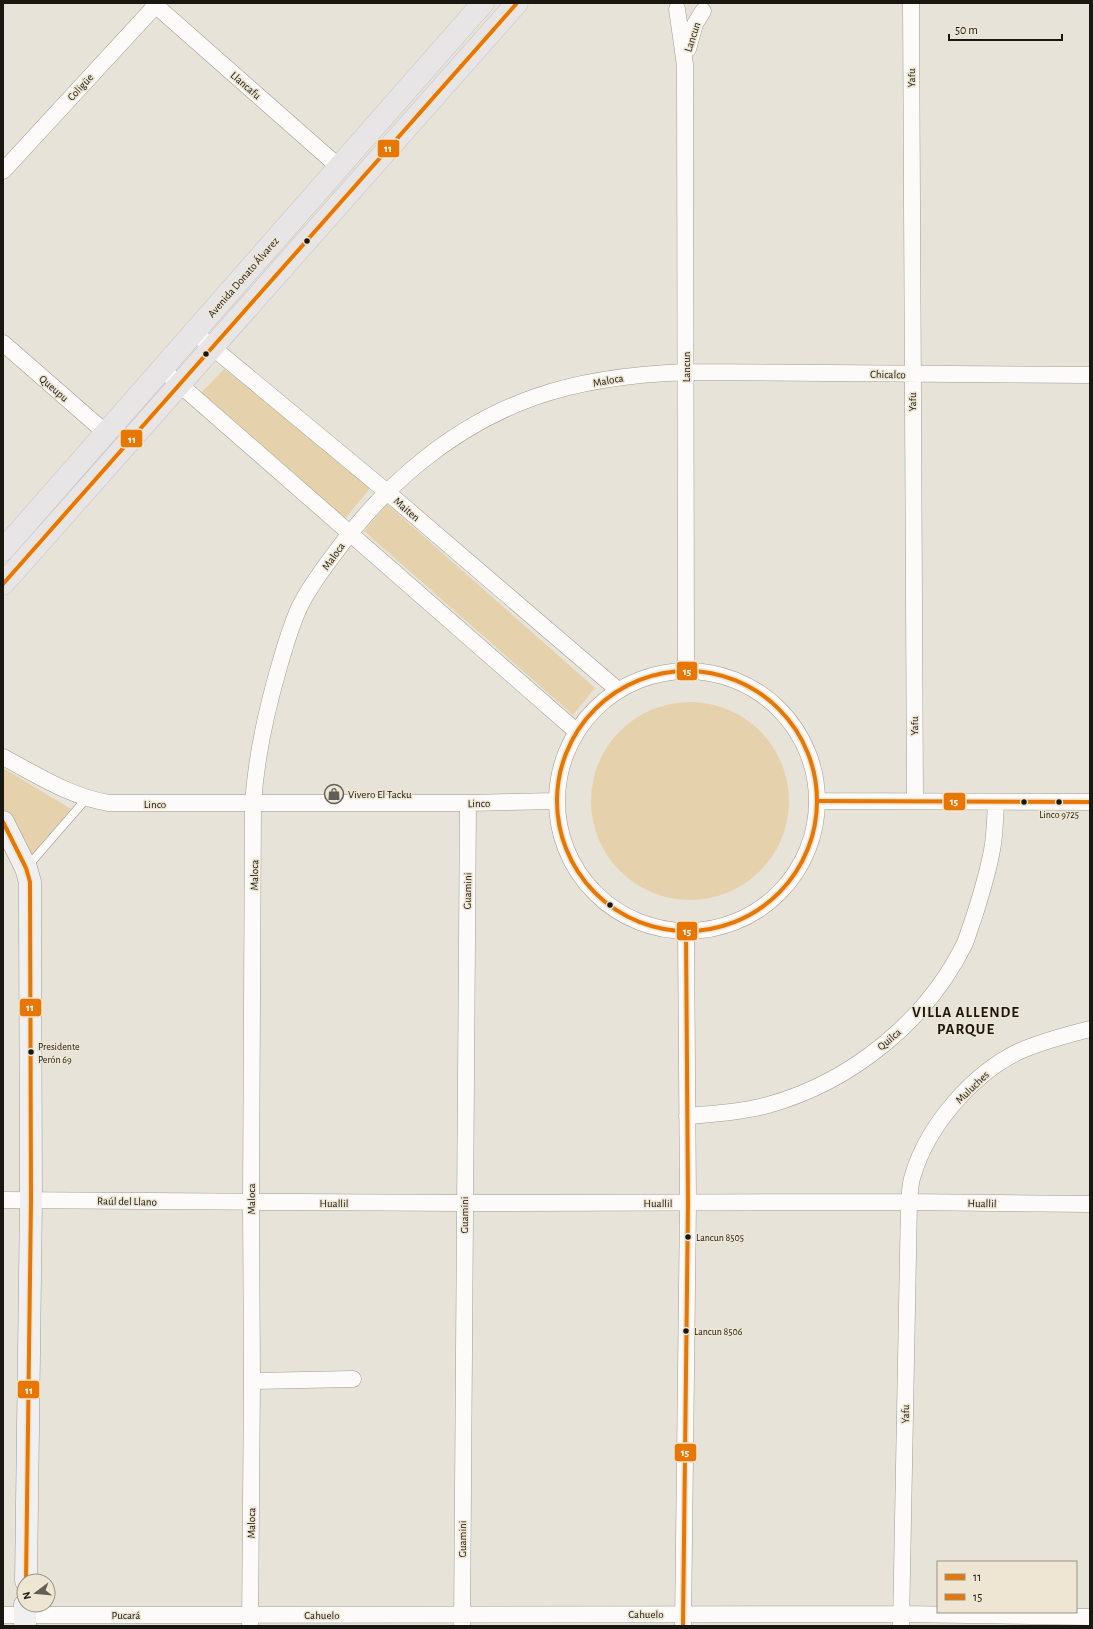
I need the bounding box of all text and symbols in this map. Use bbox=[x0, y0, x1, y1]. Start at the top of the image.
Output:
scale bar bbox=[949, 16, 1062, 42]
street label: Lancun bbox=[683, 21, 702, 53]
text: 50 m bbox=[955, 24, 978, 36]
street label: Yafu bbox=[906, 68, 917, 88]
street label: Llancafu bbox=[228, 69, 263, 102]
street label: Coligüe bbox=[65, 72, 95, 103]
line badge: 11 bbox=[377, 139, 400, 158]
text: 11 bbox=[384, 143, 392, 154]
street label: Avenida Donato Álvarez bbox=[205, 234, 281, 319]
unlabelled marker bbox=[302, 236, 312, 246]
unlabelled marker bbox=[201, 349, 211, 359]
street label: Lancun bbox=[681, 352, 692, 382]
street label: Chicalco bbox=[870, 369, 906, 380]
street label: Maloca bbox=[592, 372, 624, 389]
street label: Queupu bbox=[37, 373, 71, 404]
street label: Yafu bbox=[907, 392, 918, 412]
line badge: 11 bbox=[120, 429, 143, 448]
text: 11 bbox=[128, 434, 136, 445]
street label: Maiten bbox=[392, 495, 422, 524]
street label: Maloca bbox=[320, 541, 347, 572]
line badge: 15 bbox=[676, 661, 698, 681]
text: 15 bbox=[683, 666, 692, 677]
street label: Yafu bbox=[909, 716, 920, 736]
shop icon: Vivero El Tacku bbox=[323, 783, 345, 805]
place label: Vivero El Tacku bbox=[348, 789, 412, 800]
line badge: 15 bbox=[943, 792, 966, 811]
text: 15 bbox=[950, 796, 959, 807]
unlabelled marker bbox=[1019, 797, 1029, 807]
marker: Linco 9725 bbox=[1054, 797, 1064, 807]
street label: Linco bbox=[468, 798, 490, 809]
street label: Linco bbox=[144, 799, 166, 810]
place label: Linco 9725 bbox=[1039, 810, 1079, 820]
street label: Maloca bbox=[249, 859, 260, 891]
street label: Guamini bbox=[462, 873, 473, 909]
unlabelled marker bbox=[605, 900, 615, 910]
line badge: 15 bbox=[676, 921, 698, 941]
text: 15 bbox=[683, 926, 692, 937]
line badge: 11 bbox=[19, 998, 42, 1017]
text: 11 bbox=[26, 1002, 34, 1013]
district label: VILLA ALLENDE PARQUE bbox=[912, 1005, 1020, 1037]
street label: Quilca bbox=[875, 1026, 903, 1052]
place label: Presidente Perón 69 bbox=[38, 1042, 80, 1065]
marker: Presidente Perón 69 bbox=[26, 1047, 36, 1057]
street label: Muluches bbox=[954, 1069, 991, 1106]
street label: Maloca bbox=[246, 1184, 257, 1214]
street label: Raúl del Llano bbox=[97, 1195, 157, 1208]
street label: Guamini bbox=[459, 1197, 470, 1233]
street label: Huallil bbox=[320, 1198, 348, 1209]
street label: Huallil bbox=[644, 1198, 672, 1209]
street label: Huallil bbox=[967, 1198, 997, 1209]
marker: Lancun 8505 bbox=[683, 1232, 693, 1242]
place label: Lancun 8505 bbox=[696, 1233, 744, 1243]
marker: Lancun 8506 bbox=[681, 1326, 691, 1336]
place label: Lancun 8506 bbox=[694, 1327, 743, 1337]
line badge: 11 bbox=[17, 1380, 40, 1399]
text: 11 bbox=[25, 1385, 33, 1396]
street label: Yafu bbox=[900, 1404, 911, 1424]
line badge: 15 bbox=[674, 1443, 697, 1462]
text: 15 bbox=[681, 1447, 690, 1458]
street label: Maloca bbox=[246, 1507, 257, 1539]
street label: Guamini bbox=[457, 1521, 468, 1557]
legend bbox=[937, 1561, 1077, 1613]
text: 11 bbox=[973, 1571, 981, 1583]
north arrow bbox=[16, 1573, 56, 1613]
text: N bbox=[21, 1590, 33, 1601]
text: 15 bbox=[973, 1591, 982, 1603]
street label: Cahuelo bbox=[628, 1609, 664, 1620]
street label: Pucará bbox=[112, 1610, 140, 1621]
street label: Cahuelo bbox=[304, 1610, 340, 1621]

